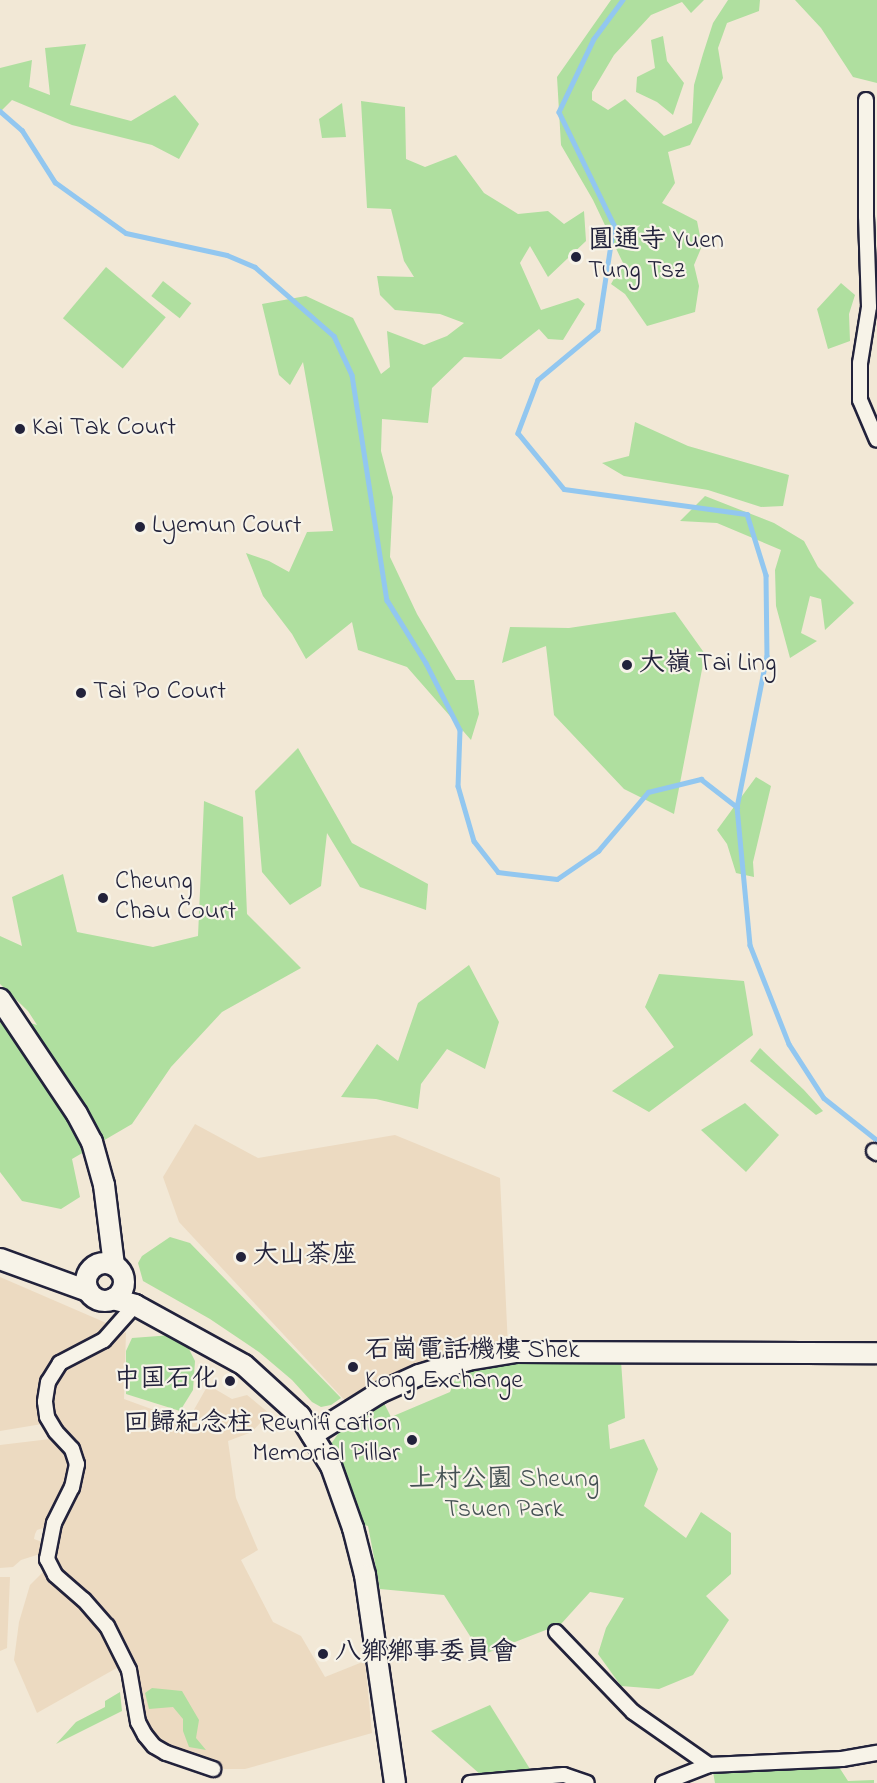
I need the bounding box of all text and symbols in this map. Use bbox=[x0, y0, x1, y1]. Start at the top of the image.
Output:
place label: 圓通寺 Yuen Tung Tsz bbox=[588, 226, 724, 288]
marker: 圓通寺 Yuen Tung Tsz bbox=[569, 250, 583, 264]
place label: Kai Tak Court bbox=[32, 413, 176, 445]
marker: Kai Tak Court bbox=[13, 422, 27, 436]
place label: Lyemun Court bbox=[152, 511, 301, 543]
marker: Lyemun Court bbox=[133, 520, 147, 534]
place label: 大嶺 Tai Ling bbox=[639, 649, 776, 681]
marker: 大嶺 Tai Ling bbox=[620, 658, 634, 672]
place label: Tai Po Court bbox=[93, 677, 226, 709]
marker: Tai Po Court bbox=[74, 686, 88, 700]
place label: Cheung Chau Court bbox=[115, 867, 236, 928]
marker: Cheung Chau Court bbox=[96, 891, 110, 905]
place label: 大山荼座 bbox=[253, 1241, 357, 1273]
marker: 大山荼座 bbox=[234, 1250, 248, 1264]
place label: 石崗電話機樓 Shek Kong Exchange bbox=[365, 1336, 580, 1398]
marker: 石崗電話機樓 Shek Kong Exchange bbox=[346, 1360, 360, 1374]
place label: 中国石化 bbox=[114, 1365, 218, 1397]
marker: 中国石化 bbox=[223, 1374, 237, 1388]
place label: 回歸紀念柱 Reunification Memorial Pillar bbox=[123, 1409, 400, 1470]
marker: 回歸紀念柱 Reunification Memorial Pillar bbox=[405, 1433, 419, 1447]
park label: 上村公園 Sheung Tsuen Park bbox=[409, 1465, 599, 1526]
place label: 八鄉鄉事委員會 bbox=[335, 1638, 517, 1670]
marker: 八鄉鄉事委員會 bbox=[316, 1647, 330, 1661]

